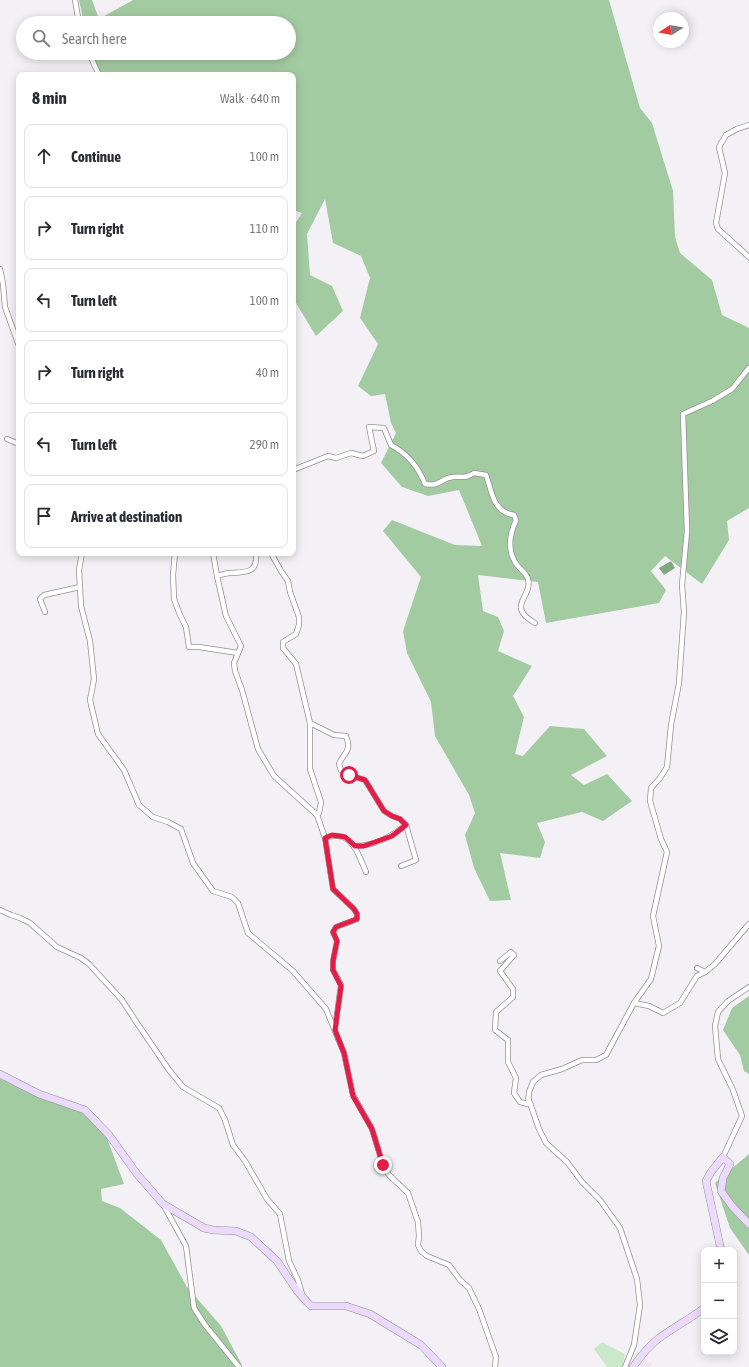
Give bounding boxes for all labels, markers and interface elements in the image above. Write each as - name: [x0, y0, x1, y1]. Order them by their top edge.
- north arrow: [653, 12, 689, 48]
- search box: [16, 16, 296, 60]
- icon: search: [30, 27, 52, 49]
- text: Search here: [62, 30, 127, 47]
- text: 8 min: [32, 88, 67, 108]
- text: Walk · 640 m: [220, 91, 280, 106]
- icon: ahead: [33, 145, 55, 167]
- text: Continue: [71, 148, 121, 165]
- text: 100 m: [250, 149, 279, 164]
- icon: right: [33, 217, 55, 239]
- text: Turn right: [71, 220, 124, 237]
- text: 110 m: [250, 221, 279, 236]
- icon: left: [33, 289, 55, 311]
- text: Turn left: [71, 292, 117, 309]
- text: 100 m: [250, 293, 279, 308]
- icon: right: [33, 361, 55, 383]
- text: Turn right: [71, 364, 124, 381]
- text: 40 m: [256, 365, 279, 380]
- icon: left: [33, 433, 55, 455]
- text: Turn left: [71, 436, 117, 453]
- text: 290 m: [250, 437, 279, 452]
- icon: arrive: [33, 505, 55, 527]
- text: Arrive at destination: [71, 508, 182, 525]
- route start: [340, 766, 358, 784]
- route end: [374, 1156, 392, 1174]
- map controls: [701, 1247, 737, 1355]
- button: +: [701, 1247, 737, 1283]
- button: −: [701, 1283, 737, 1319]
- button: layers: [701, 1319, 737, 1355]

